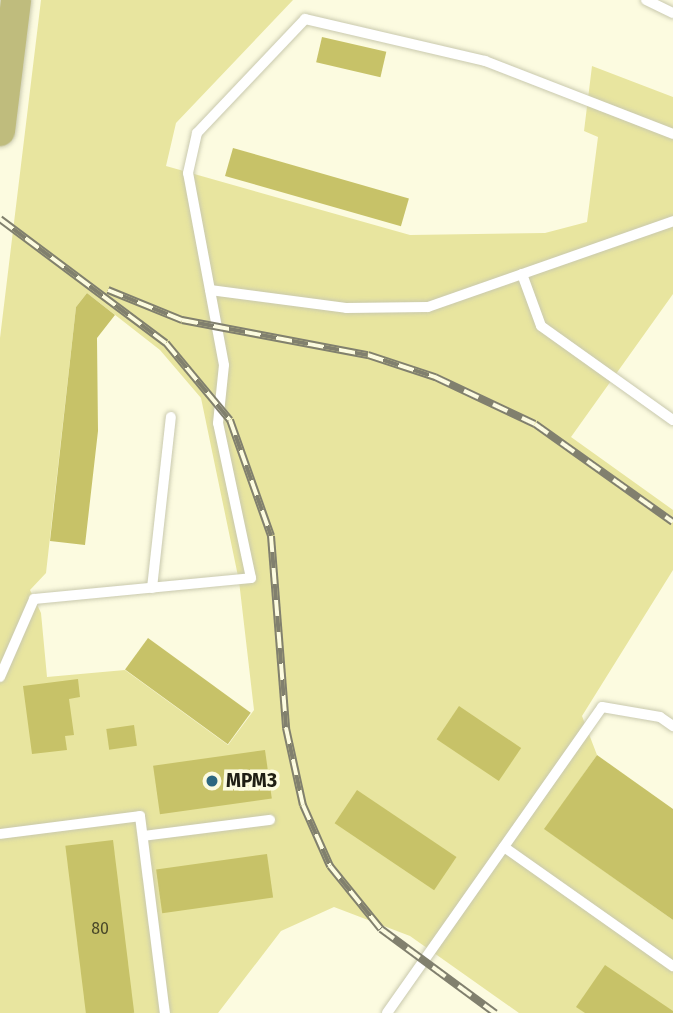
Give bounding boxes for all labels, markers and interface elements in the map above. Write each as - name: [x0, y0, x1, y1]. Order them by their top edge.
- place label: МРМЗ: [226, 770, 277, 792]
- marker: МРМЗ: [204, 773, 220, 789]
- house number: 80: [91, 919, 109, 939]

